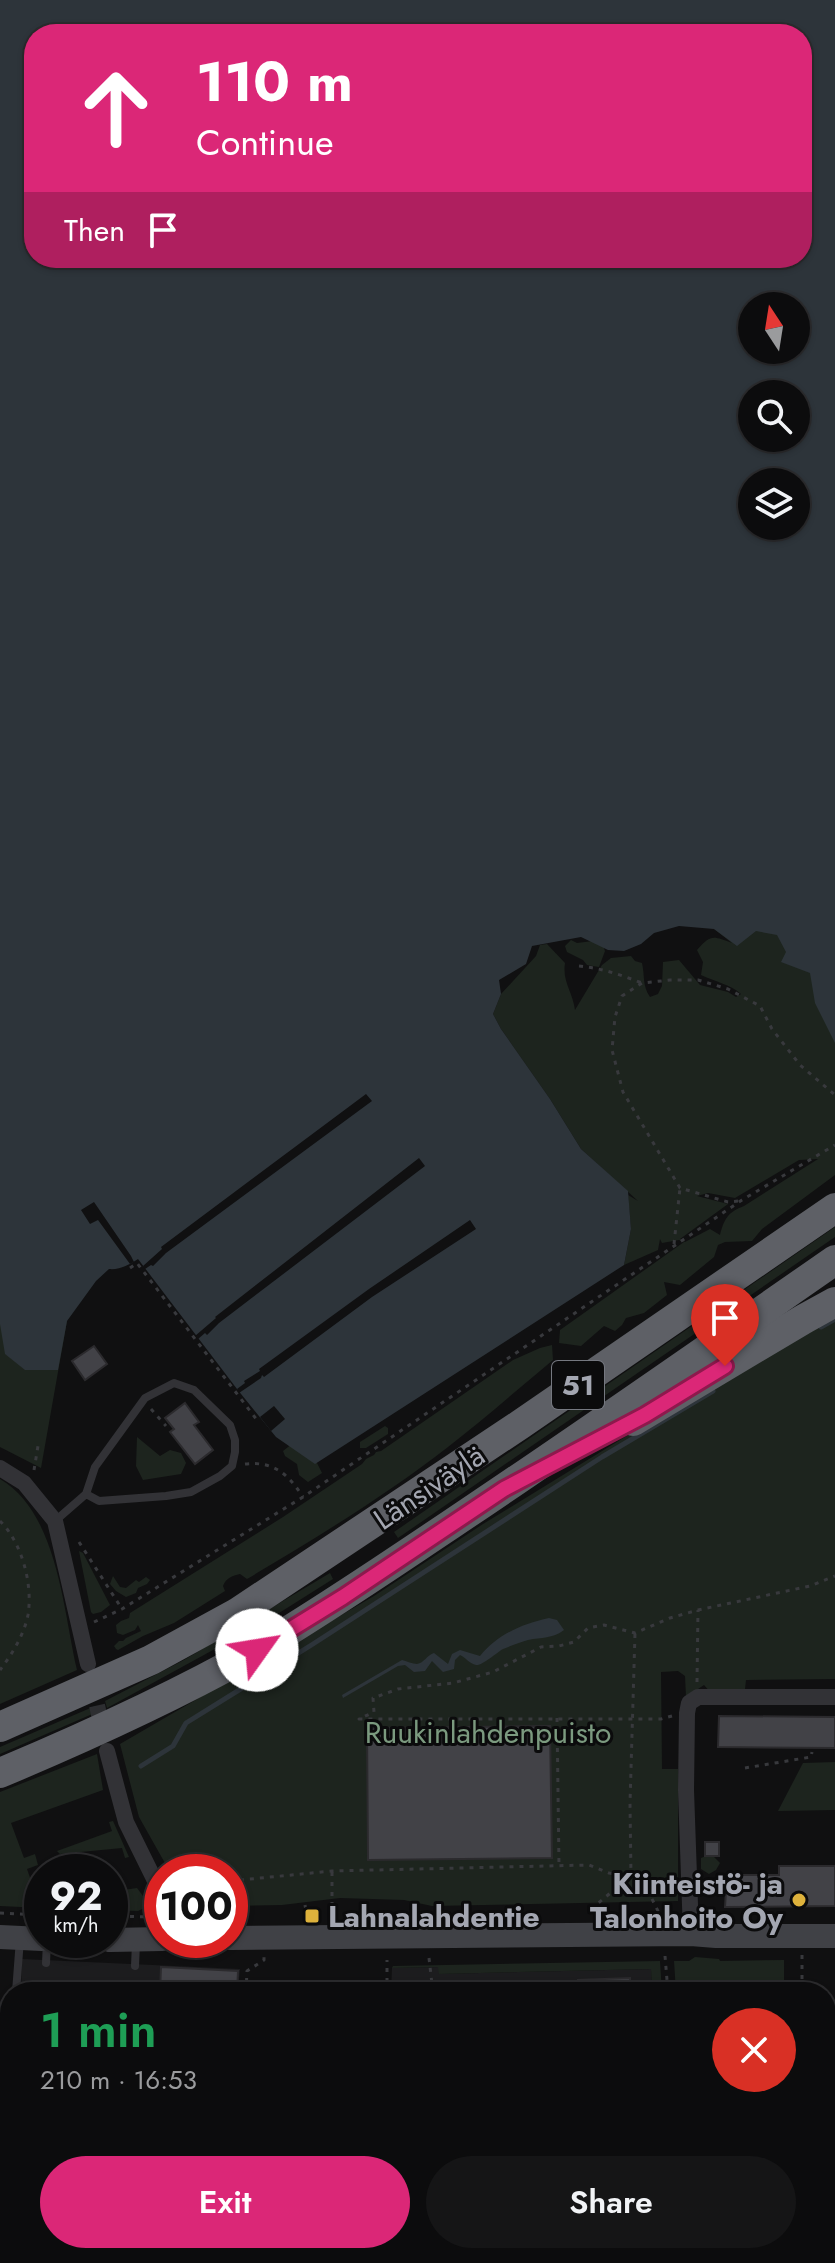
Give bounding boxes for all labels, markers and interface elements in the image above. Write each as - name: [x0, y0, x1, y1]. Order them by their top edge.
- text: 110 m: [196, 41, 353, 122]
- icon: ahead: [64, 56, 168, 160]
- text: Continue: [196, 116, 334, 168]
- icon: arrive: [141, 208, 185, 252]
- text: Then: [64, 209, 125, 252]
- north arrow: [738, 292, 810, 364]
- map controls: [738, 292, 810, 540]
- button: search: [738, 380, 810, 452]
- button: layers: [738, 468, 810, 540]
- pin: [691, 1284, 759, 1366]
- icon: arrive: [703, 1296, 747, 1340]
- road number: 51: [552, 1361, 604, 1409]
- street label: Länsiväylä: [365, 1434, 493, 1540]
- position arrow: [215, 1608, 299, 1692]
- park label: Ruukinlahdenpuisto: [365, 1711, 611, 1754]
- speed limit sign: 100: [144, 1854, 248, 1958]
- place label: Kiinteistö- ja Talonhoito Oy: [590, 1862, 783, 1939]
- text: 92: [50, 1867, 103, 1925]
- marker: Kiinteistö- ja Talonhoito Oy: [790, 1891, 808, 1909]
- place label: Lahnalahdentie: [328, 1895, 540, 1938]
- marker: Lahnalahdentie: [303, 1907, 321, 1925]
- text: km/h: [53, 1911, 99, 1940]
- text: 1 min: [40, 1996, 157, 2065]
- button: close: [712, 2008, 796, 2092]
- text: 210 m · 16:53: [40, 2061, 197, 2099]
- button: Exit: [40, 2156, 410, 2248]
- button: Share: [426, 2156, 796, 2248]

